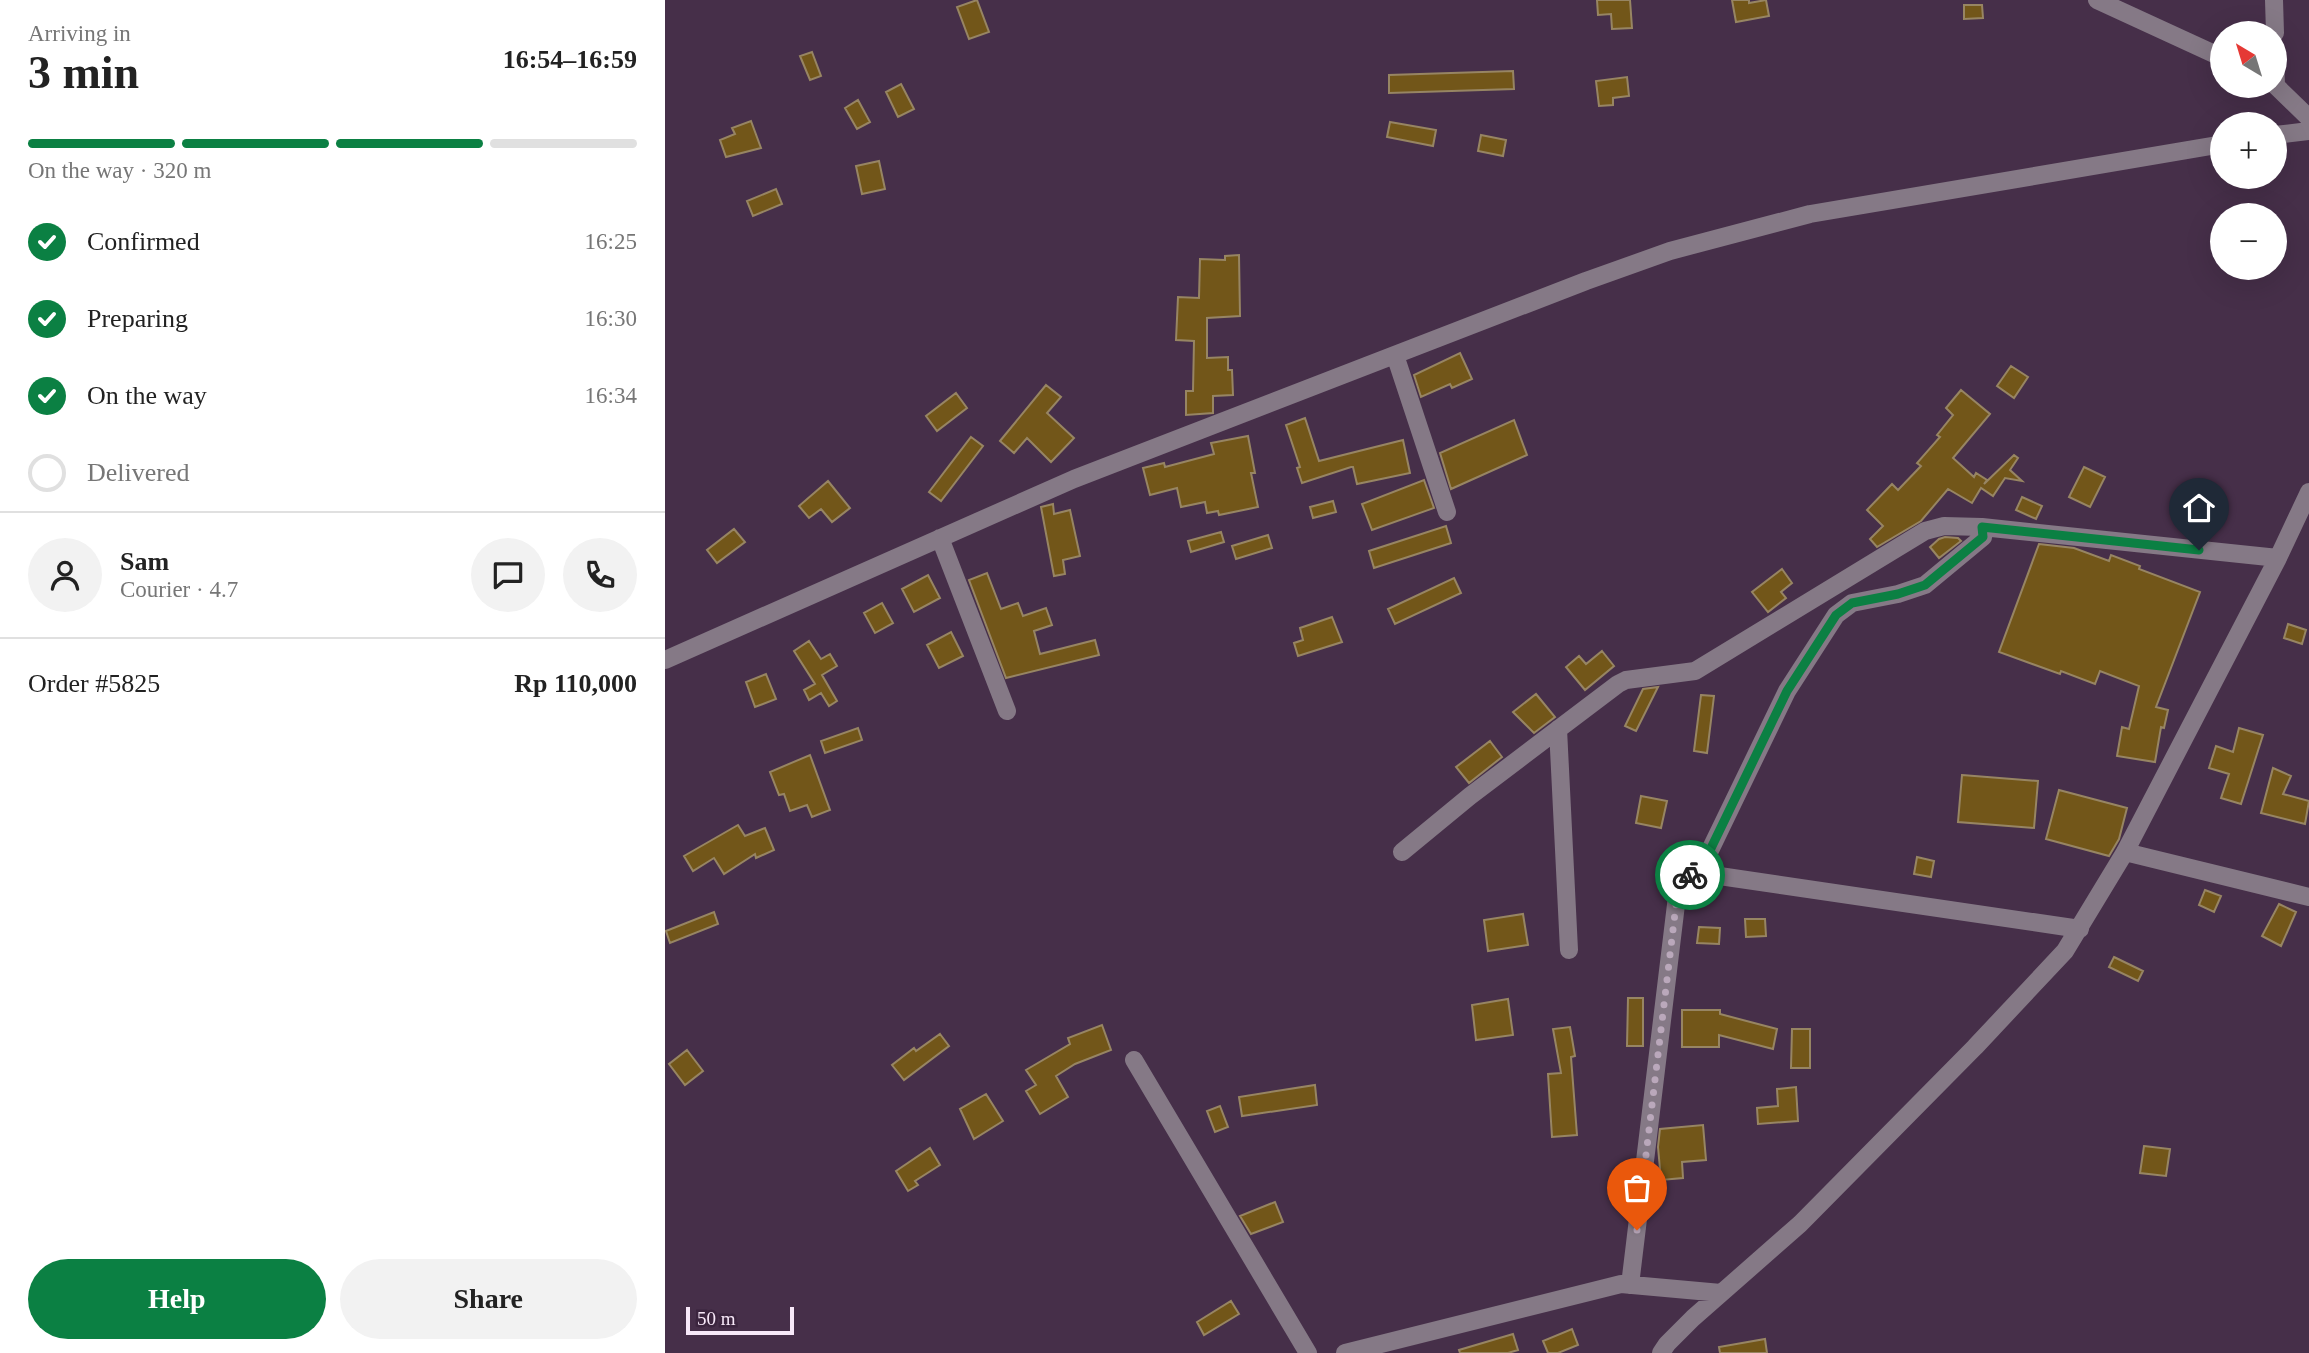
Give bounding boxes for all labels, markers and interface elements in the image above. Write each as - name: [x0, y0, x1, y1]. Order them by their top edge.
- text: Arriving in: [28, 21, 131, 46]
- north arrow: [2210, 21, 2287, 98]
- map controls: [2210, 21, 2287, 280]
- text: 16:54–16:59: [503, 45, 637, 74]
- text: 3 min: [28, 47, 139, 98]
- button: +: [2210, 112, 2287, 189]
- text: On the way · 320 m: [28, 158, 211, 183]
- button: −: [2210, 203, 2287, 280]
- icon: check: [28, 223, 66, 261]
- text: Confirmed: [87, 227, 200, 256]
- text: 16:25: [585, 229, 637, 254]
- icon: check: [28, 300, 66, 338]
- text: Preparing: [87, 304, 188, 333]
- text: 16:30: [585, 306, 637, 331]
- icon: check: [28, 377, 66, 415]
- text: On the way: [87, 381, 207, 410]
- text: 16:34: [585, 383, 637, 408]
- text: Delivered: [87, 458, 190, 487]
- pin: [2169, 478, 2229, 550]
- icon: home: [2180, 489, 2218, 527]
- button: person: [28, 538, 102, 612]
- button: chat: [471, 538, 545, 612]
- button: phone: [563, 538, 637, 612]
- text: Sam: [120, 547, 169, 576]
- text: Courier · 4.7: [120, 577, 238, 602]
- text: Order #5825: [28, 669, 160, 698]
- text: Rp 110,000: [514, 669, 637, 698]
- courier: [1655, 840, 1725, 910]
- icon: bike: [1671, 856, 1709, 894]
- pin: [1607, 1158, 1667, 1230]
- icon: bag: [1618, 1169, 1656, 1207]
- button: Help: [28, 1259, 326, 1339]
- button: Share: [340, 1259, 637, 1339]
- scale bar: [686, 1304, 795, 1336]
- text: 50 m: [697, 1308, 736, 1329]

